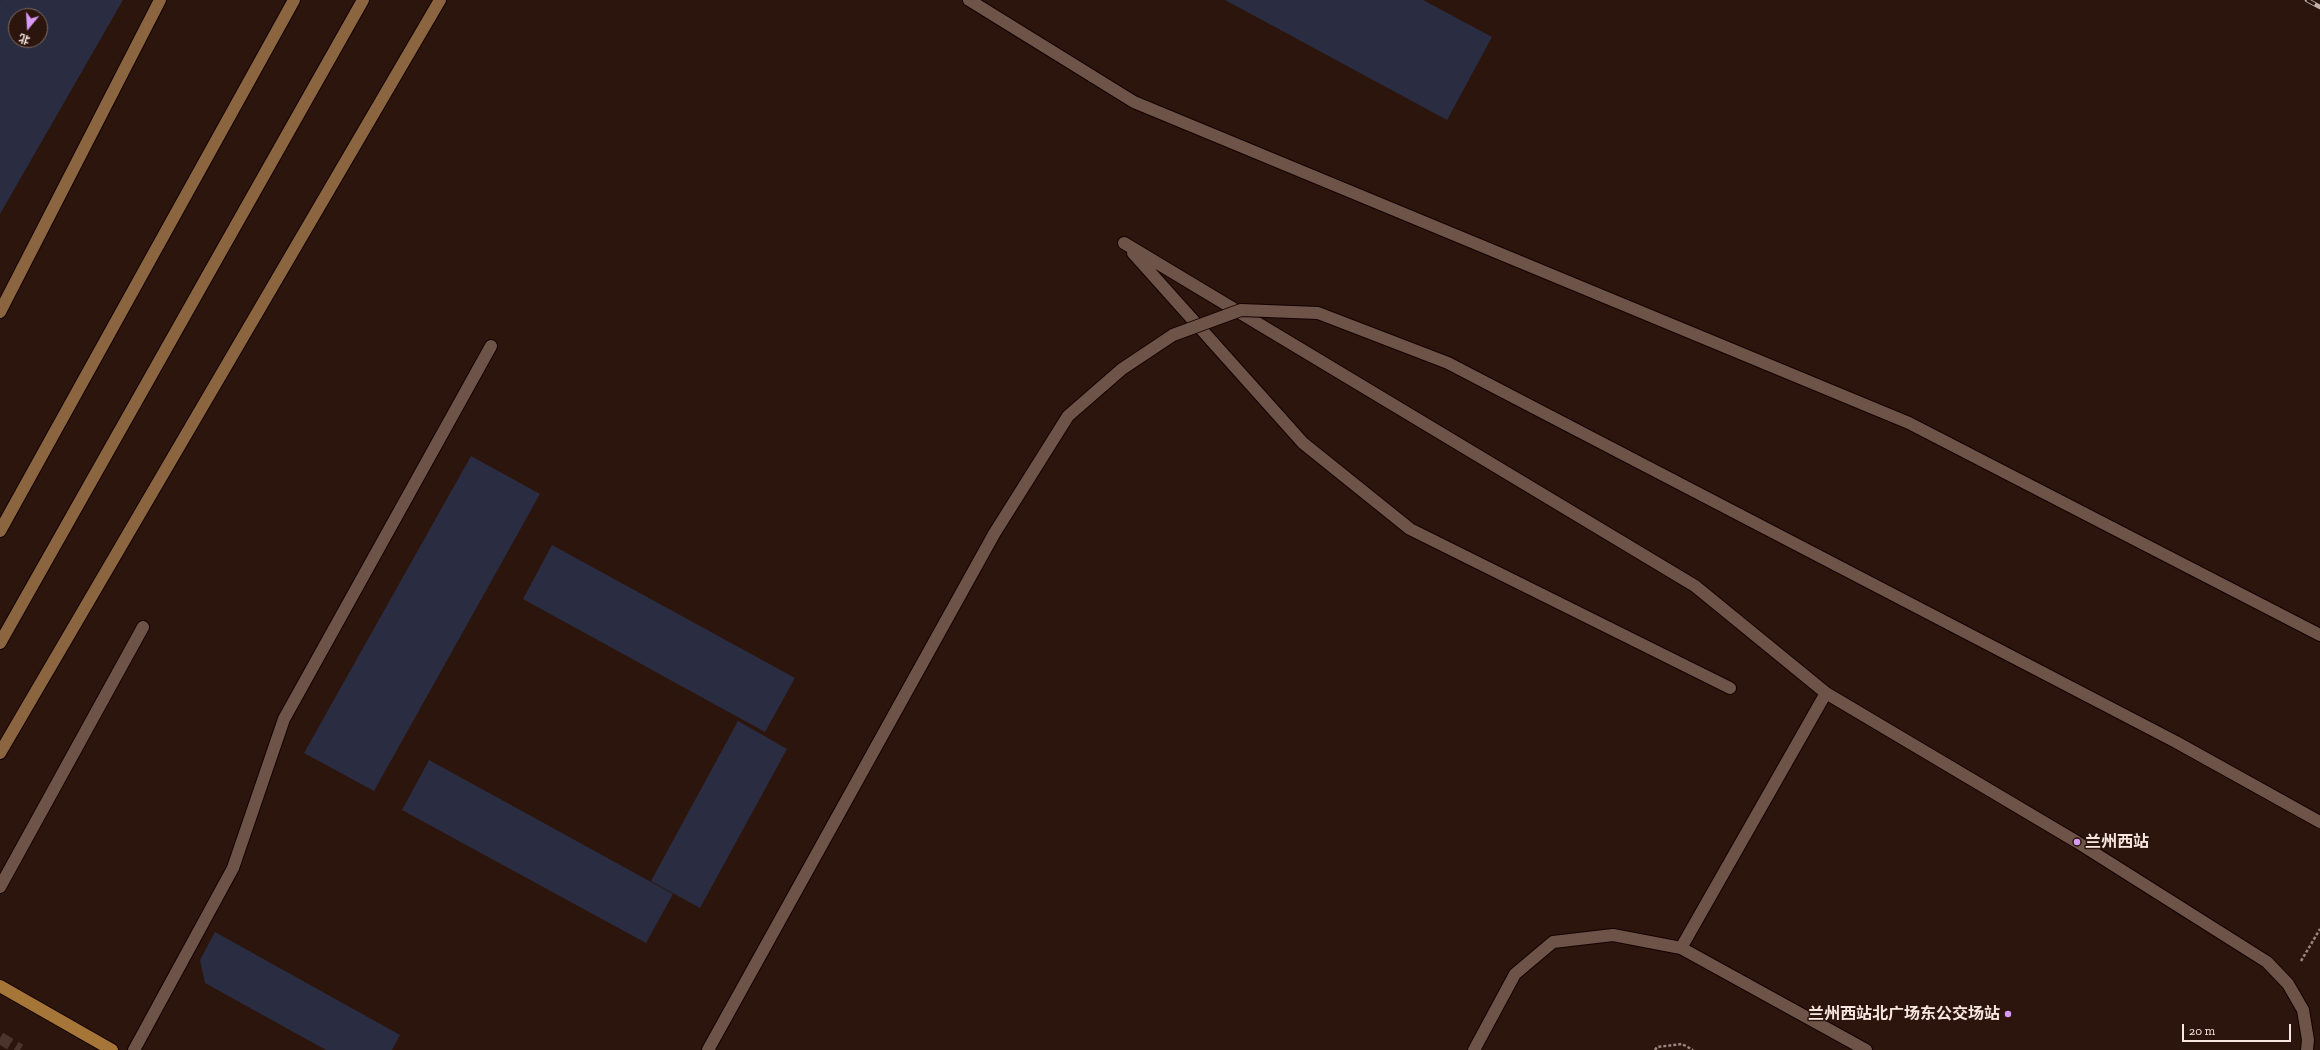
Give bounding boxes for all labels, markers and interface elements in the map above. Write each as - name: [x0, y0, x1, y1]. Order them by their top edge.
- north arrow: [8, 8, 48, 48]
- text: 北: [17, 31, 32, 47]
- place label: 兰州西站: [2085, 832, 2149, 852]
- marker: 兰州西站: [2072, 837, 2082, 847]
- place label: 兰州西站北广场东公交场站: [1808, 1004, 2000, 1024]
- marker: 兰州西站北广场东公交场站: [2003, 1009, 2013, 1019]
- scale bar: [2184, 1016, 2293, 1042]
- text: 20 m: [2189, 1024, 2215, 1038]

